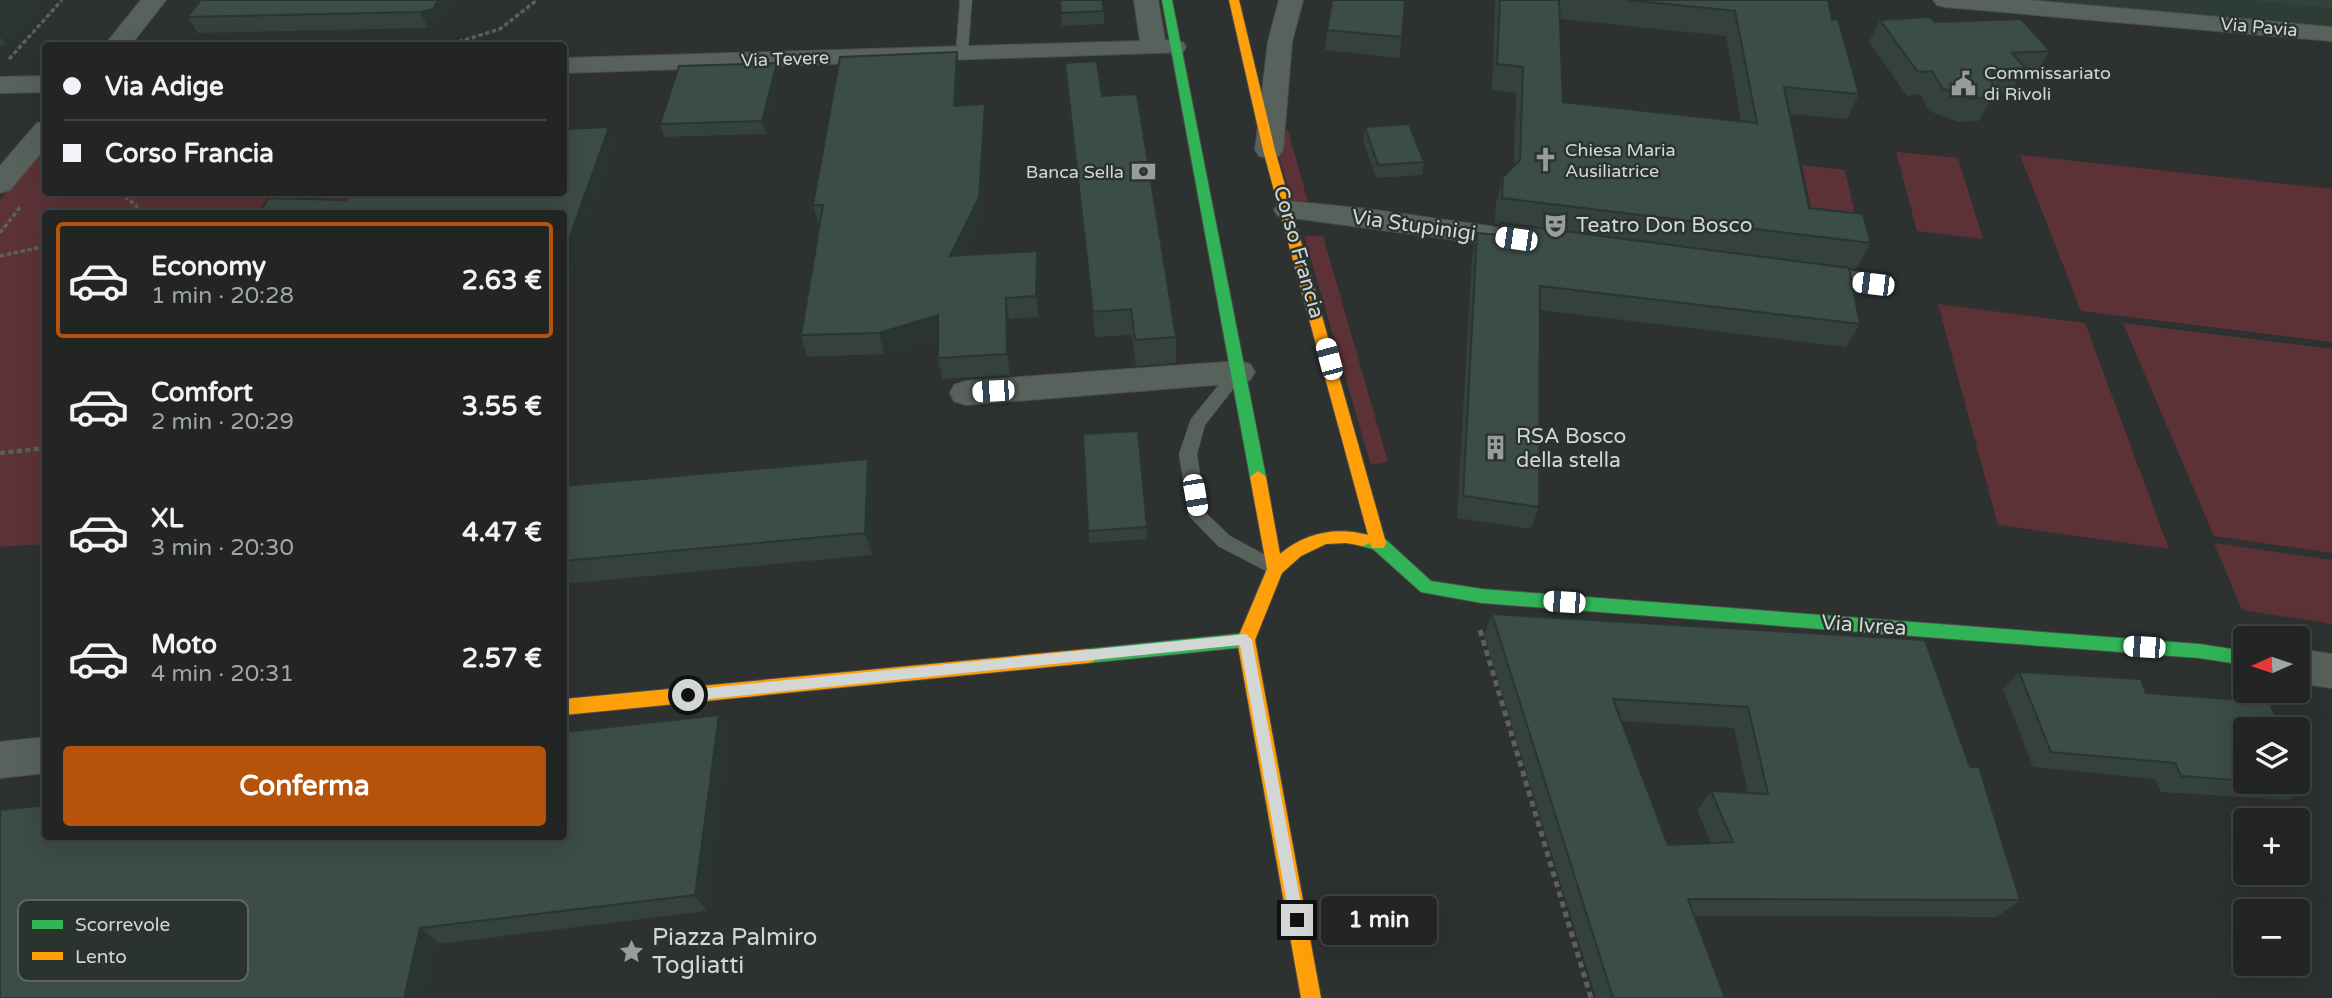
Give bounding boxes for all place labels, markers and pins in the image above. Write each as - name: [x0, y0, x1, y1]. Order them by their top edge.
- place label: Commissariato di Rivoli: [1984, 62, 2111, 105]
- public building icon: Commissariato di Rivoli: [1950, 69, 1978, 97]
- place label: Chiesa Maria Ausiliatrice: [1565, 139, 1676, 182]
- church icon: Chiesa Maria Ausiliatrice: [1531, 146, 1559, 174]
- bank icon: Banca Sella: [1130, 158, 1158, 186]
- place label: Banca Sella: [1026, 161, 1124, 183]
- theatre icon: Teatro Don Bosco: [1542, 211, 1570, 239]
- place label: Teatro Don Bosco: [1576, 213, 1752, 238]
- place label: RSA Bosco della stella: [1516, 424, 1626, 473]
- building icon: RSA Bosco della stella: [1482, 434, 1510, 462]
- place label: Piazza Palmiro Togliatti: [652, 923, 817, 980]
- place icon: Piazza Palmiro Togliatti: [618, 937, 646, 965]

